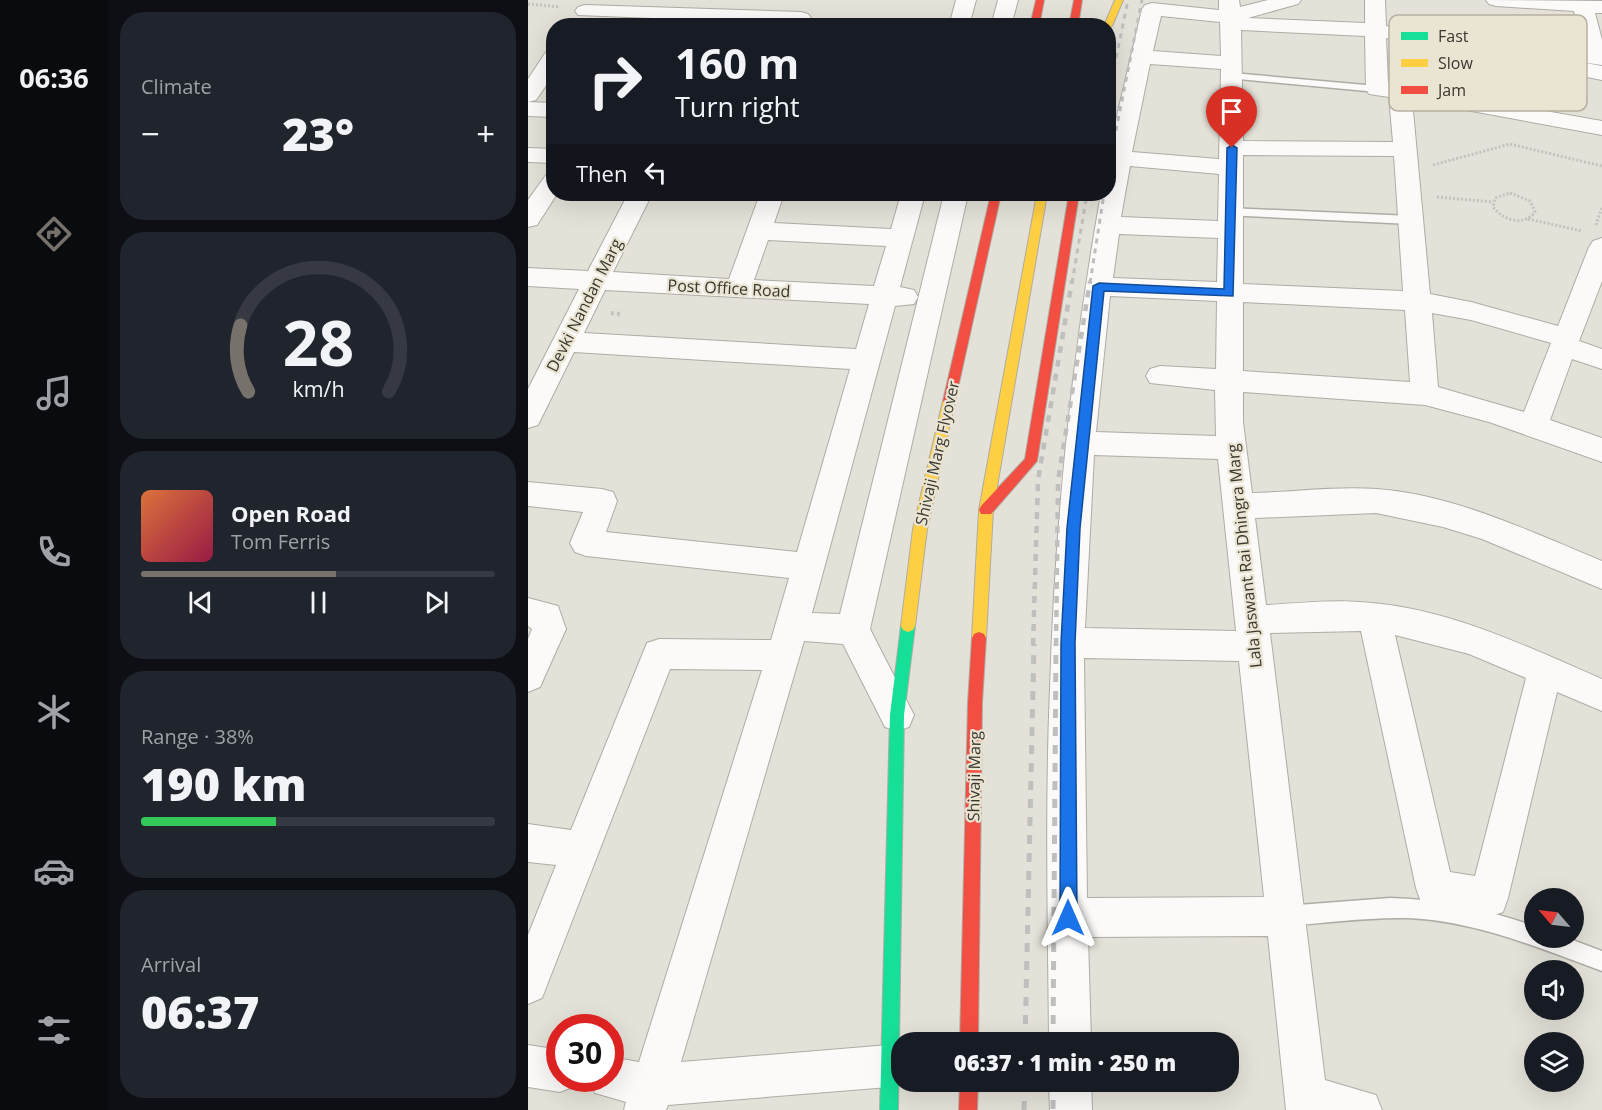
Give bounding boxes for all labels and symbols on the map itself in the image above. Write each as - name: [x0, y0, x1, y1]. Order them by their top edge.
- legend: [1389, 15, 1587, 111]
- text: Fast: [1438, 25, 1469, 47]
- text: Slow: [1438, 52, 1473, 74]
- text: Jam: [1436, 79, 1466, 101]
- pin: [1206, 86, 1257, 148]
- street label: Devki Nandan Marg: [541, 234, 627, 376]
- street label: Post Office Road: [667, 274, 791, 302]
- street label: Shivaji Marg Flyover: [910, 378, 964, 528]
- street label: Lala Jaswant Rai Dhingra Marg: [1221, 443, 1267, 669]
- street label: Shivaji Marg: [962, 730, 986, 821]
- position arrow: [1036, 886, 1100, 950]
- north arrow: [1524, 888, 1584, 948]
- speed limit sign: 30: [546, 1014, 624, 1092]

